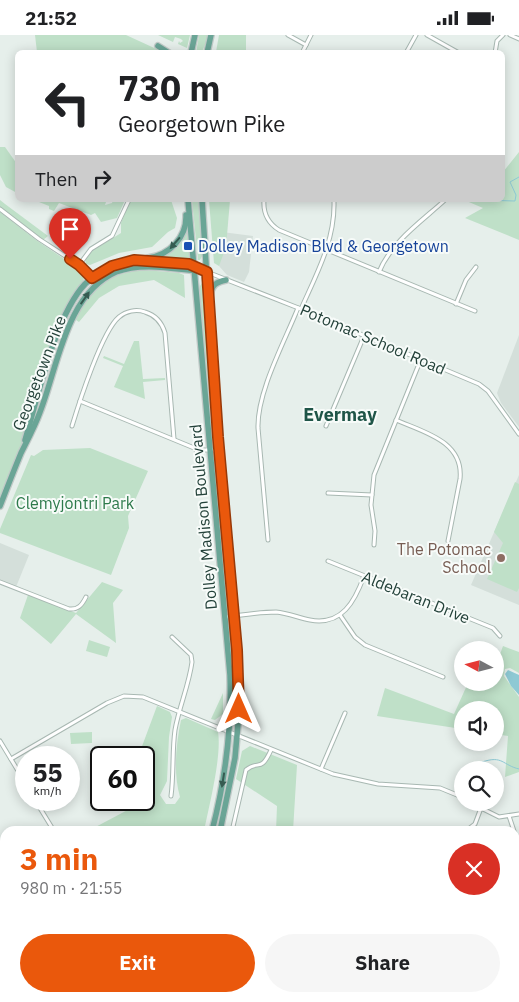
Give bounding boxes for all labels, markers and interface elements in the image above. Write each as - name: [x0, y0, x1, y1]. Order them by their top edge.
- text: 21:52: [25, 6, 77, 30]
- text: 730 m: [118, 65, 221, 111]
- icon: left: [35, 70, 100, 135]
- text: Georgetown Pike: [118, 109, 285, 138]
- icon: right: [88, 165, 116, 193]
- text: Then: [35, 167, 78, 191]
- pin: [49, 208, 91, 259]
- icon: arrive: [56, 215, 84, 243]
- place label: Dolley Madison Blvd & Georgetown: [198, 236, 449, 256]
- one-way arrow: [169, 237, 181, 249]
- marker: Dolley Madison Blvd & Georgetown: [182, 240, 194, 252]
- one-way arrow: [80, 292, 90, 305]
- street label: Potomac School Road: [297, 299, 449, 379]
- street label: Georgetown Pike: [8, 312, 70, 433]
- district label: Evermay: [303, 403, 377, 426]
- street label: Dolley Madison Boulevard: [185, 423, 221, 611]
- park label: Clemyjontri Park: [16, 493, 135, 513]
- place label: The Potomac School: [397, 539, 491, 577]
- marker: The Potomac School: [495, 552, 507, 564]
- street label: Aldebaran Drive: [359, 566, 473, 628]
- north arrow: [454, 641, 504, 691]
- map controls: [454, 641, 504, 811]
- position arrow: [212, 682, 264, 734]
- button: sound: [454, 701, 504, 751]
- speed limit sign: 60: [90, 746, 155, 811]
- text: 55: [32, 756, 63, 789]
- button: search: [454, 761, 504, 811]
- one-way arrow: [219, 773, 227, 789]
- text: km/h: [33, 783, 62, 798]
- text: 3 min: [20, 839, 98, 878]
- button: close: [448, 843, 500, 895]
- text: 980 m · 21:55: [20, 878, 122, 898]
- button: Exit: [20, 934, 255, 992]
- button: Share: [265, 934, 500, 992]

